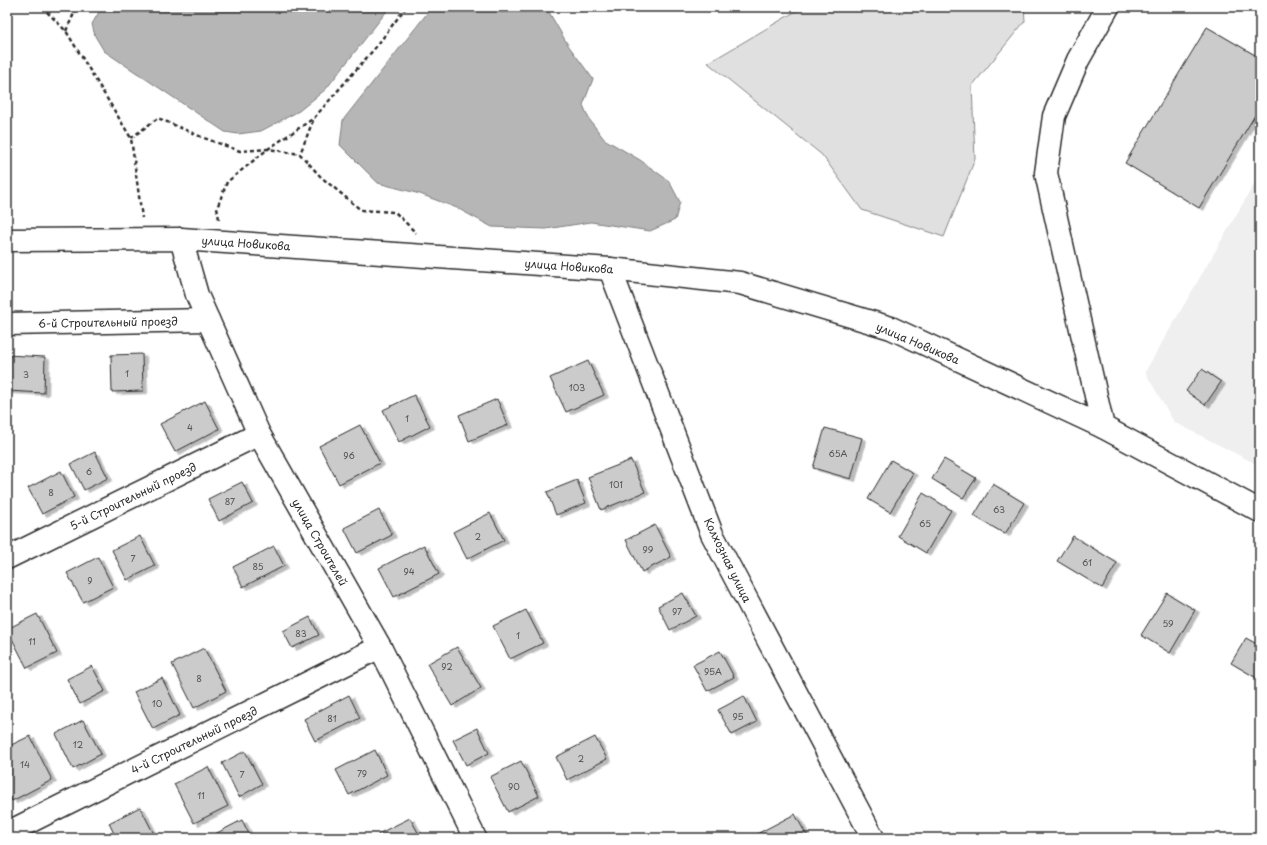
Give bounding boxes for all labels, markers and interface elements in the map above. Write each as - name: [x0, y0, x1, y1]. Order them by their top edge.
- street label: улица Новикова: [201, 231, 291, 255]
- street label: улица Новикова: [524, 254, 614, 278]
- street label: 6-й Строительный проезд: [38, 312, 178, 332]
- street label: улица Новикова: [874, 318, 962, 368]
- house number: 1: [125, 366, 129, 380]
- house number: 3: [23, 367, 29, 381]
- house number: 103: [569, 380, 585, 394]
- house number: 1: [405, 411, 409, 425]
- house number: 4: [187, 420, 193, 434]
- house number: 65А: [829, 446, 847, 460]
- house number: 96: [343, 448, 355, 462]
- street label: 5-й Строительный проезд: [67, 458, 199, 534]
- house number: 6: [86, 464, 92, 478]
- house number: 101: [609, 477, 623, 491]
- house number: 8: [48, 485, 54, 499]
- house number: 87: [225, 494, 235, 508]
- street label: улица Строителей: [288, 495, 352, 589]
- house number: 63: [993, 502, 1005, 516]
- street label: Колхозная улица: [700, 515, 756, 605]
- house number: 65: [919, 516, 931, 530]
- house number: 2: [475, 529, 481, 543]
- house number: 99: [643, 542, 654, 556]
- house number: 7: [130, 551, 136, 565]
- house number: 61: [1082, 555, 1092, 569]
- house number: 85: [252, 559, 264, 573]
- house number: 94: [403, 564, 415, 578]
- house number: 9: [87, 573, 93, 587]
- house number: 97: [672, 604, 682, 618]
- house number: 59: [1162, 616, 1174, 630]
- house number: 83: [295, 626, 307, 640]
- house number: 1: [516, 628, 520, 642]
- house number: 11: [28, 634, 36, 648]
- house number: 92: [441, 659, 453, 673]
- house number: 95А: [704, 664, 722, 678]
- house number: 8: [196, 671, 202, 685]
- house number: 10: [152, 696, 163, 710]
- street label: 4-й Строительный проезд: [128, 702, 260, 778]
- house number: 95: [732, 709, 744, 723]
- house number: 81: [327, 711, 337, 725]
- house number: 12: [73, 737, 83, 751]
- house number: 2: [578, 751, 584, 765]
- house number: 14: [20, 757, 30, 771]
- house number: 79: [357, 766, 367, 780]
- house number: 7: [239, 767, 245, 781]
- house number: 90: [508, 779, 520, 793]
- house number: 11: [197, 788, 205, 802]

